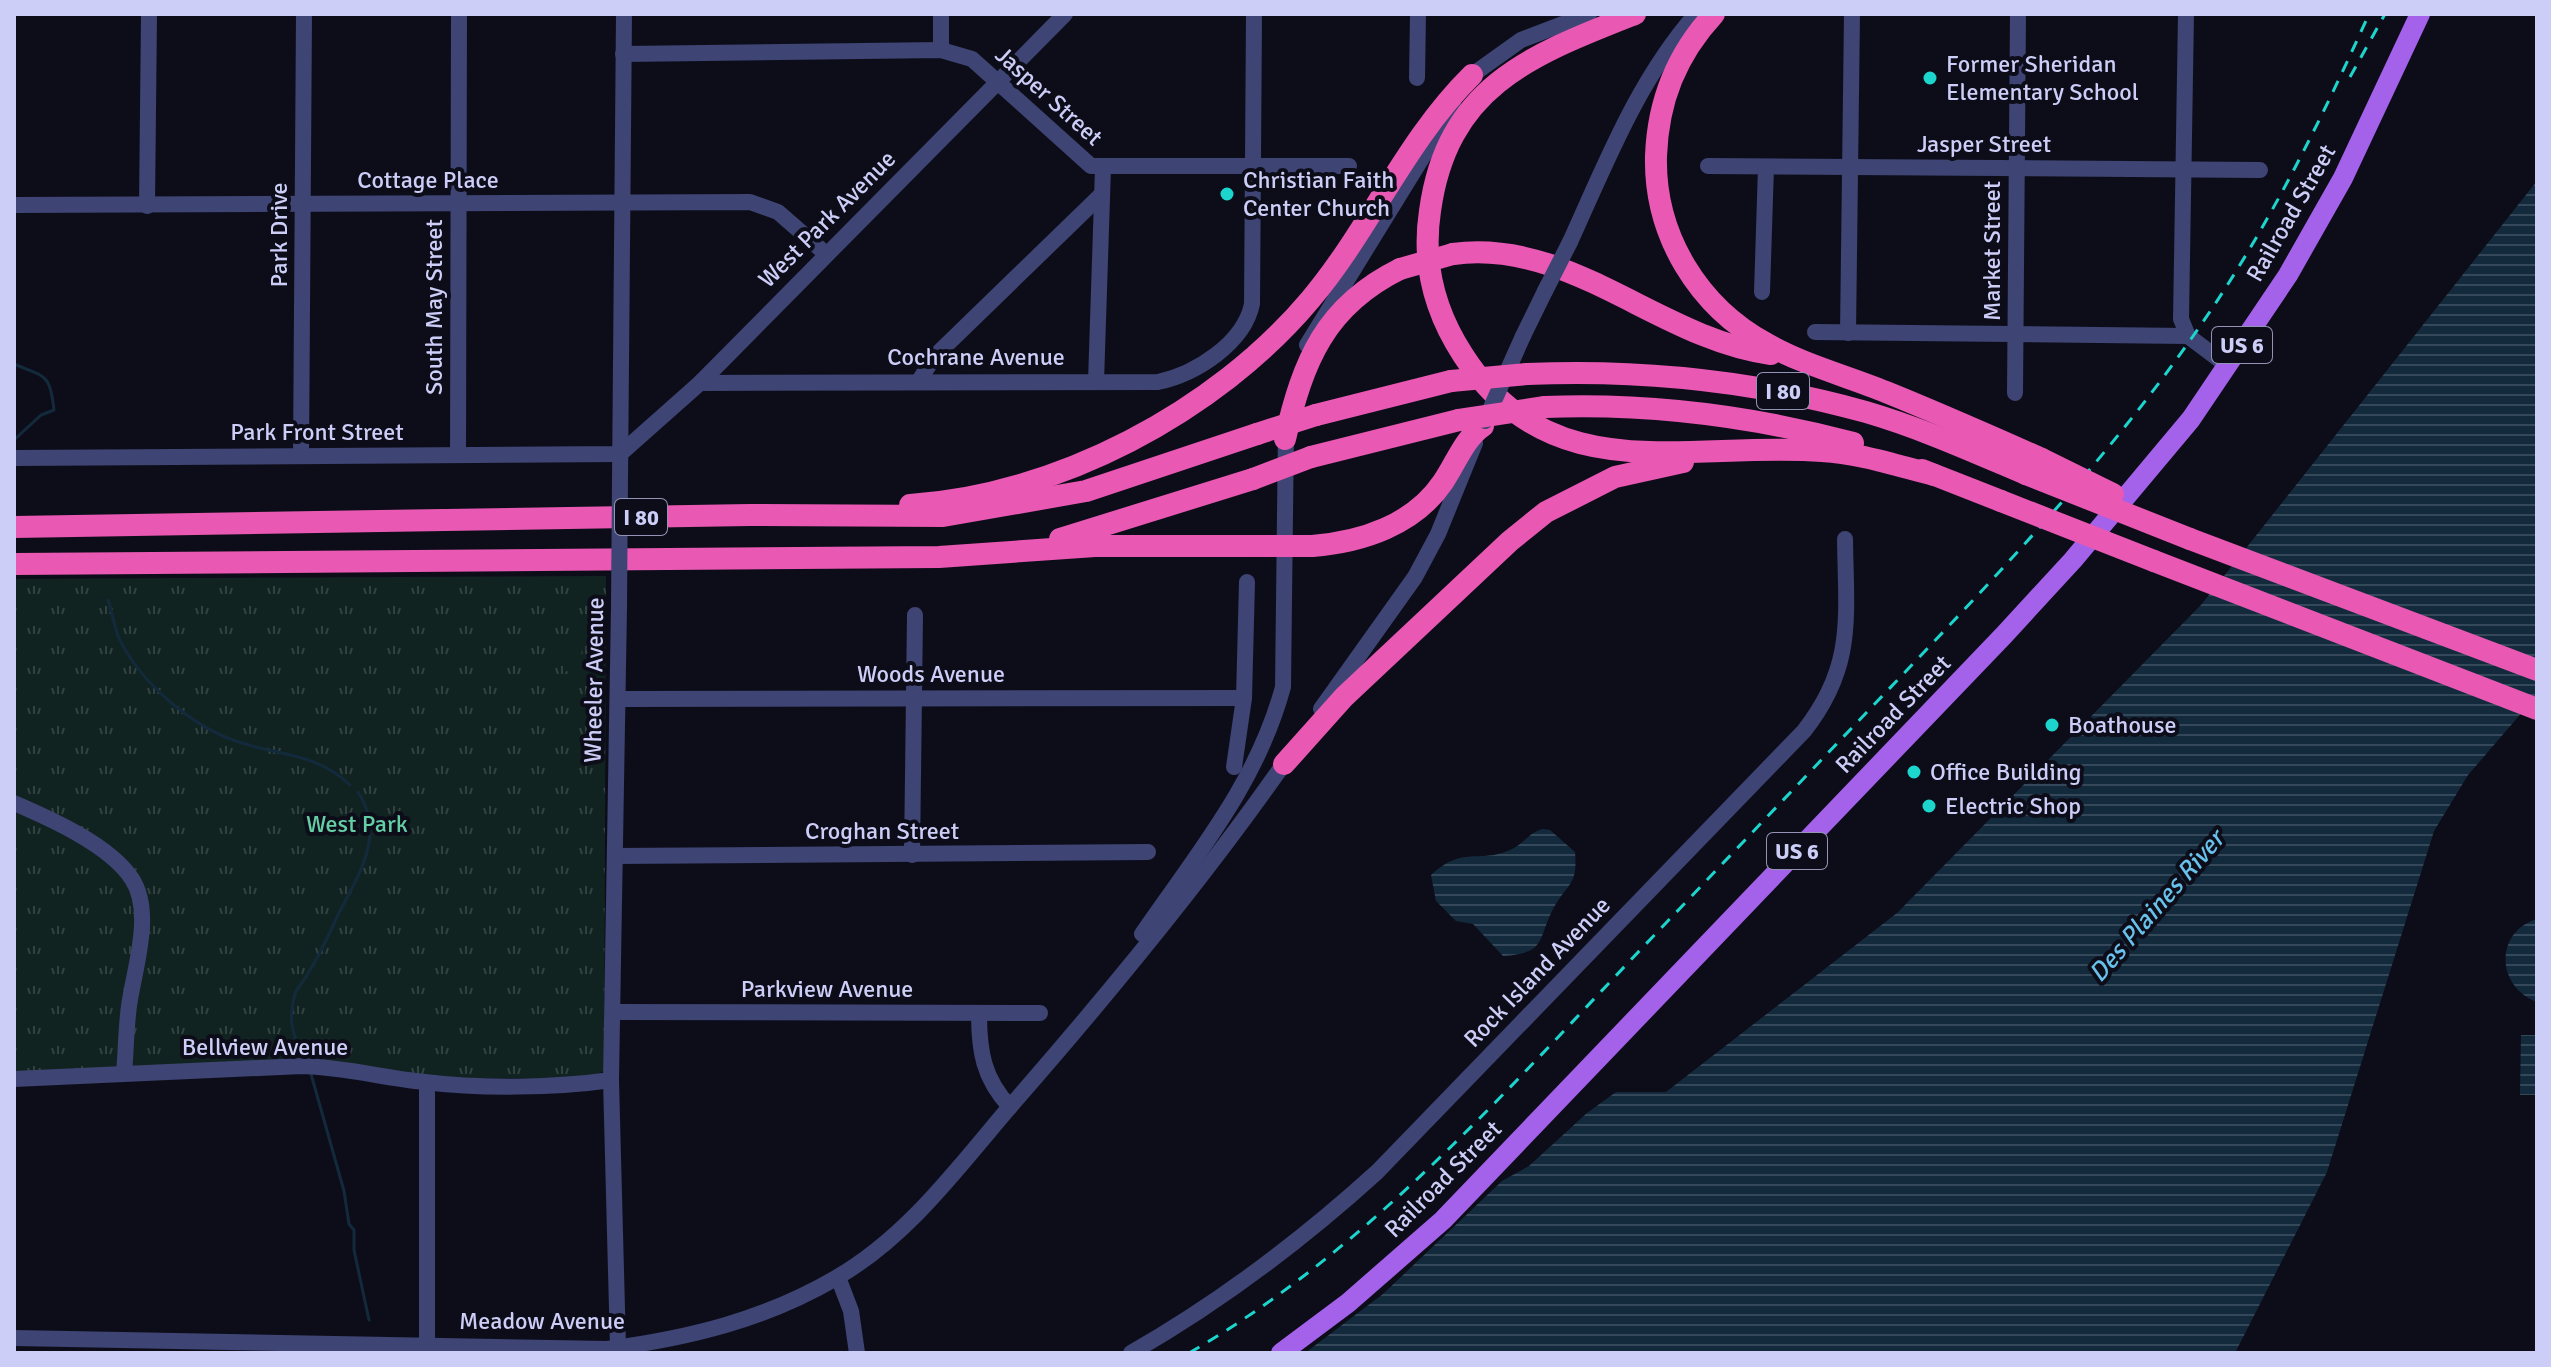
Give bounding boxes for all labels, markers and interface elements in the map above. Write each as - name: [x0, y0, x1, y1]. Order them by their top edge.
- street label: Jasper Street: [989, 40, 1109, 152]
- place label: Former Sheridan Elementary School: [1946, 49, 2139, 107]
- marker: Former Sheridan Elementary School: [1921, 69, 1939, 87]
- street label: Jasper Street: [1917, 129, 2051, 159]
- street label: Railroad Street: [2240, 139, 2342, 287]
- street label: West Park Avenue: [752, 144, 902, 294]
- street label: Cottage Place: [357, 165, 499, 195]
- place label: Christian Faith Center Church: [1243, 165, 1394, 223]
- street label: Market Street: [1977, 181, 2007, 321]
- street label: Park Drive: [264, 182, 294, 288]
- marker: Christian Faith Center Church: [1218, 185, 1236, 203]
- street label: South May Street: [419, 219, 449, 395]
- road number: US 6: [2212, 327, 2272, 363]
- street label: Cochrane Avenue: [887, 342, 1065, 372]
- road number: I 80: [1757, 373, 1809, 409]
- street label: Park Front Street: [230, 417, 404, 447]
- road number: I 80: [615, 499, 667, 535]
- street label: Wheeler Avenue: [578, 597, 610, 763]
- street label: Railroad Street: [1829, 648, 1957, 780]
- street label: Woods Avenue: [857, 659, 1005, 689]
- place label: Boathouse: [2068, 710, 2177, 740]
- marker: Boathouse: [2043, 716, 2061, 734]
- place label: Office Building: [1930, 757, 2082, 787]
- marker: Office Building: [1905, 763, 1923, 781]
- place label: Electric Shop: [1945, 791, 2081, 821]
- marker: Electric Shop: [1920, 797, 1938, 815]
- park label: West Park: [306, 809, 408, 839]
- street label: Croghan Street: [805, 816, 959, 846]
- water label: Des Plaines River: [2082, 822, 2234, 989]
- road number: US 6: [1767, 833, 1827, 869]
- street label: Rock Island Avenue: [1457, 890, 1617, 1054]
- street label: Parkview Avenue: [741, 974, 913, 1004]
- street label: Bellview Avenue: [182, 1032, 348, 1062]
- street label: Railroad Street: [1378, 1114, 1508, 1244]
- street label: Meadow Avenue: [459, 1306, 625, 1336]

